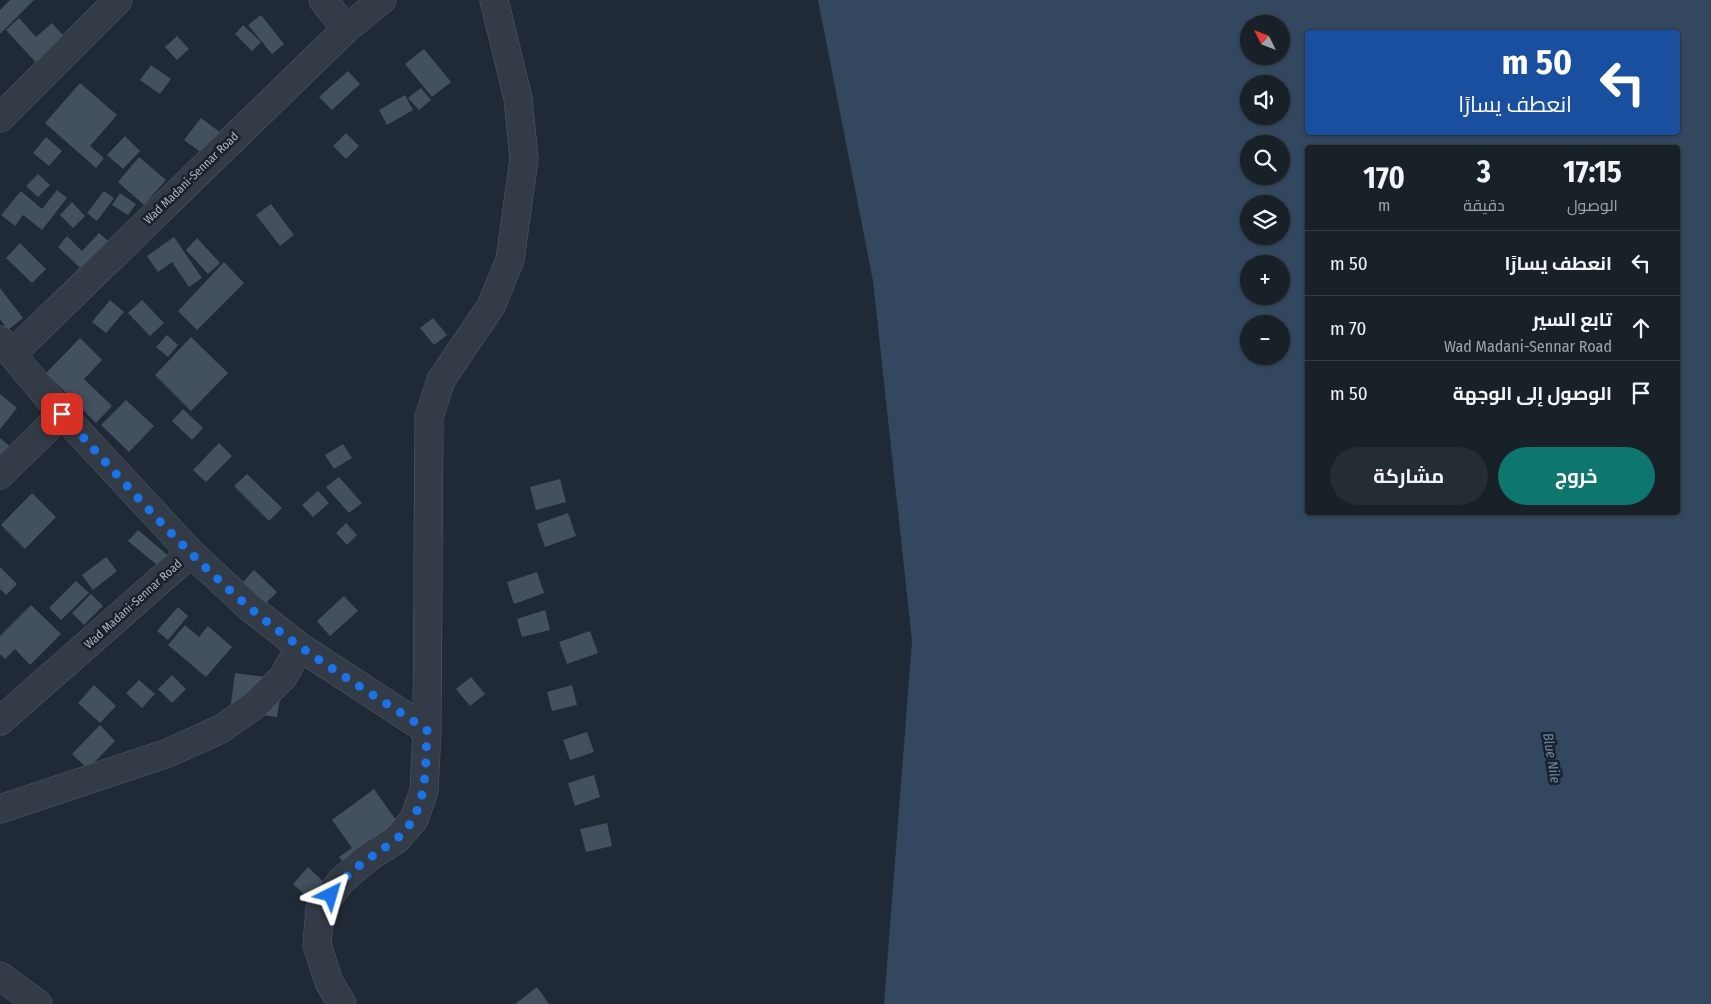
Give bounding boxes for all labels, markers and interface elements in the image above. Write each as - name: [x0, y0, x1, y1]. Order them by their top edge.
- north arrow: [1240, 15, 1290, 65]
- map controls: [1240, 15, 1290, 365]
- text: 50 m: [1502, 41, 1572, 83]
- icon: left: [1590, 50, 1655, 115]
- button: sound: [1240, 75, 1290, 125]
- text: انعطف يسارًا: [1458, 91, 1572, 118]
- street label: Wad Madani-Sennar Road: [141, 129, 241, 227]
- button: search: [1240, 135, 1290, 185]
- text: 3: [1477, 154, 1491, 190]
- text: 17:15: [1563, 154, 1622, 190]
- text: 170: [1363, 160, 1405, 196]
- button: layers: [1240, 195, 1290, 245]
- text: m: [1378, 196, 1390, 215]
- text: دقيقة: [1463, 196, 1505, 215]
- text: الوصول: [1567, 196, 1618, 215]
- icon: left: [1627, 249, 1655, 277]
- text: 50 m: [1330, 252, 1368, 275]
- text: انعطف يسارًا: [1504, 252, 1612, 275]
- button: +: [1240, 255, 1290, 305]
- text: تابع السير: [1533, 308, 1612, 331]
- icon: ahead: [1627, 314, 1655, 342]
- button: −: [1240, 315, 1290, 365]
- text: 70 m: [1330, 317, 1366, 340]
- text: Wad Madani-Sennar Road: [1444, 337, 1612, 356]
- icon: arrive: [1627, 379, 1655, 407]
- text: 50 m: [1330, 382, 1368, 405]
- text: الوصول إلى الوجهة: [1453, 382, 1612, 405]
- pin: [41, 393, 83, 435]
- icon: arrive: [48, 400, 76, 428]
- button: مشاركة: [1330, 447, 1488, 505]
- button: خروج: [1498, 447, 1655, 505]
- street label: Wad Madani-Sennar Road: [81, 557, 185, 651]
- water label: Blue Nile: [1539, 732, 1564, 785]
- position arrow: [304, 868, 356, 920]

